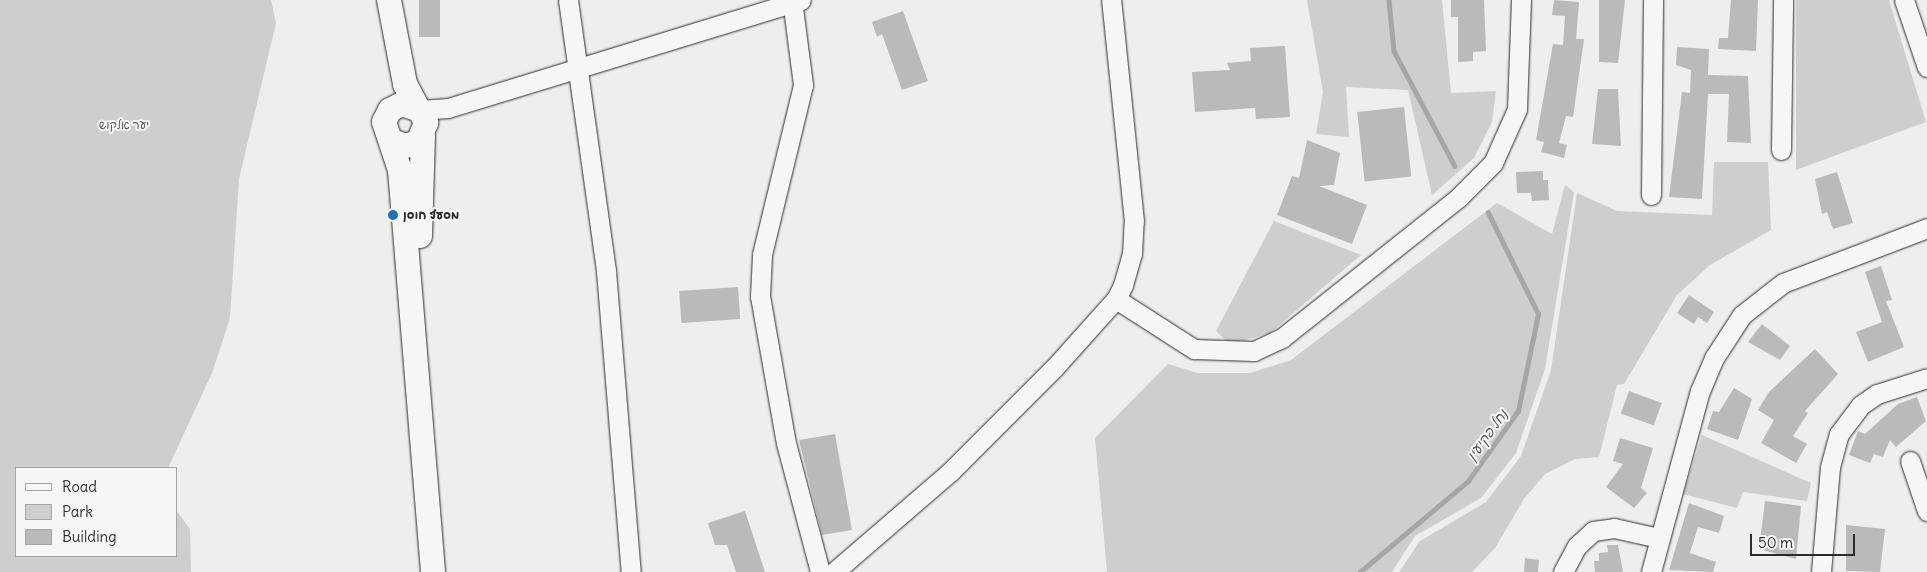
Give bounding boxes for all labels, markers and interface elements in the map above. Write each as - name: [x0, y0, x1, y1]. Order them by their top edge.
- park label: יער אלקוש: [99, 118, 149, 132]
- place label: מסעף חוסן: [403, 208, 459, 222]
- marker: מסעף חוסן: [387, 209, 399, 221]
- water label: נחל פקיעין: [1463, 406, 1511, 464]
- legend: [15, 467, 178, 557]
- text: Road: [62, 477, 97, 496]
- text: Park: [62, 502, 93, 521]
- scale bar: [1752, 524, 1857, 556]
- text: Building: [62, 527, 117, 546]
- text: 50 m: [1758, 533, 1793, 552]

